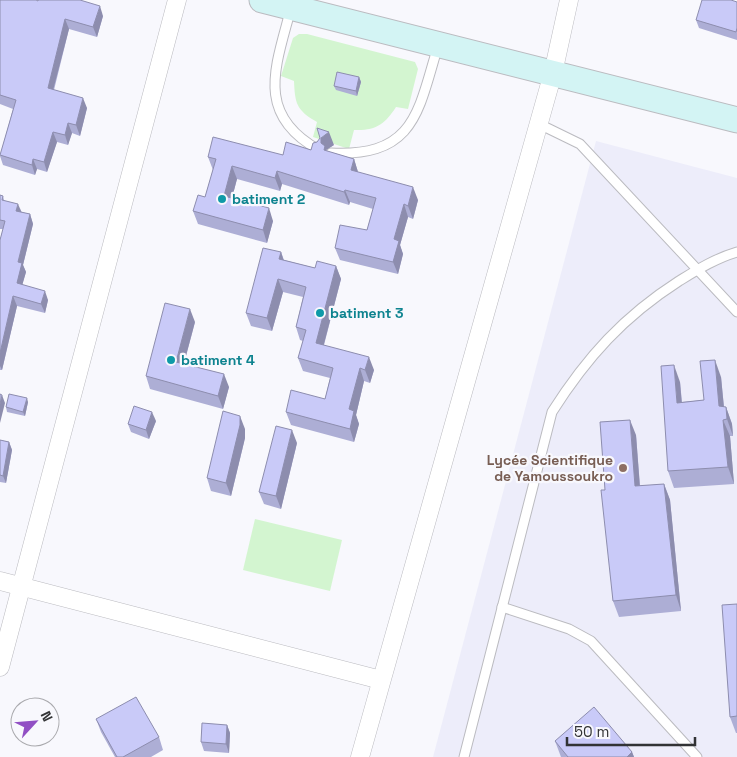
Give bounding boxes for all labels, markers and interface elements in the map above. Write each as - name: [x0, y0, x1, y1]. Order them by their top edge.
- place label: batiment 2: [232, 190, 305, 208]
- marker: batiment 2: [216, 193, 228, 205]
- place label: batiment 3: [330, 304, 404, 322]
- marker: batiment 3: [314, 307, 326, 319]
- place label: batiment 4: [181, 351, 255, 369]
- marker: batiment 4: [165, 354, 177, 366]
- place label: Lycée Scientifique de Yamoussoukro: [487, 451, 613, 485]
- marker: Lycée Scientifique de Yamoussoukro: [617, 462, 629, 474]
- north arrow: [10, 697, 60, 747]
- text: N: [37, 708, 57, 724]
- scale bar: [567, 714, 694, 746]
- text: 50 m: [574, 722, 609, 741]

